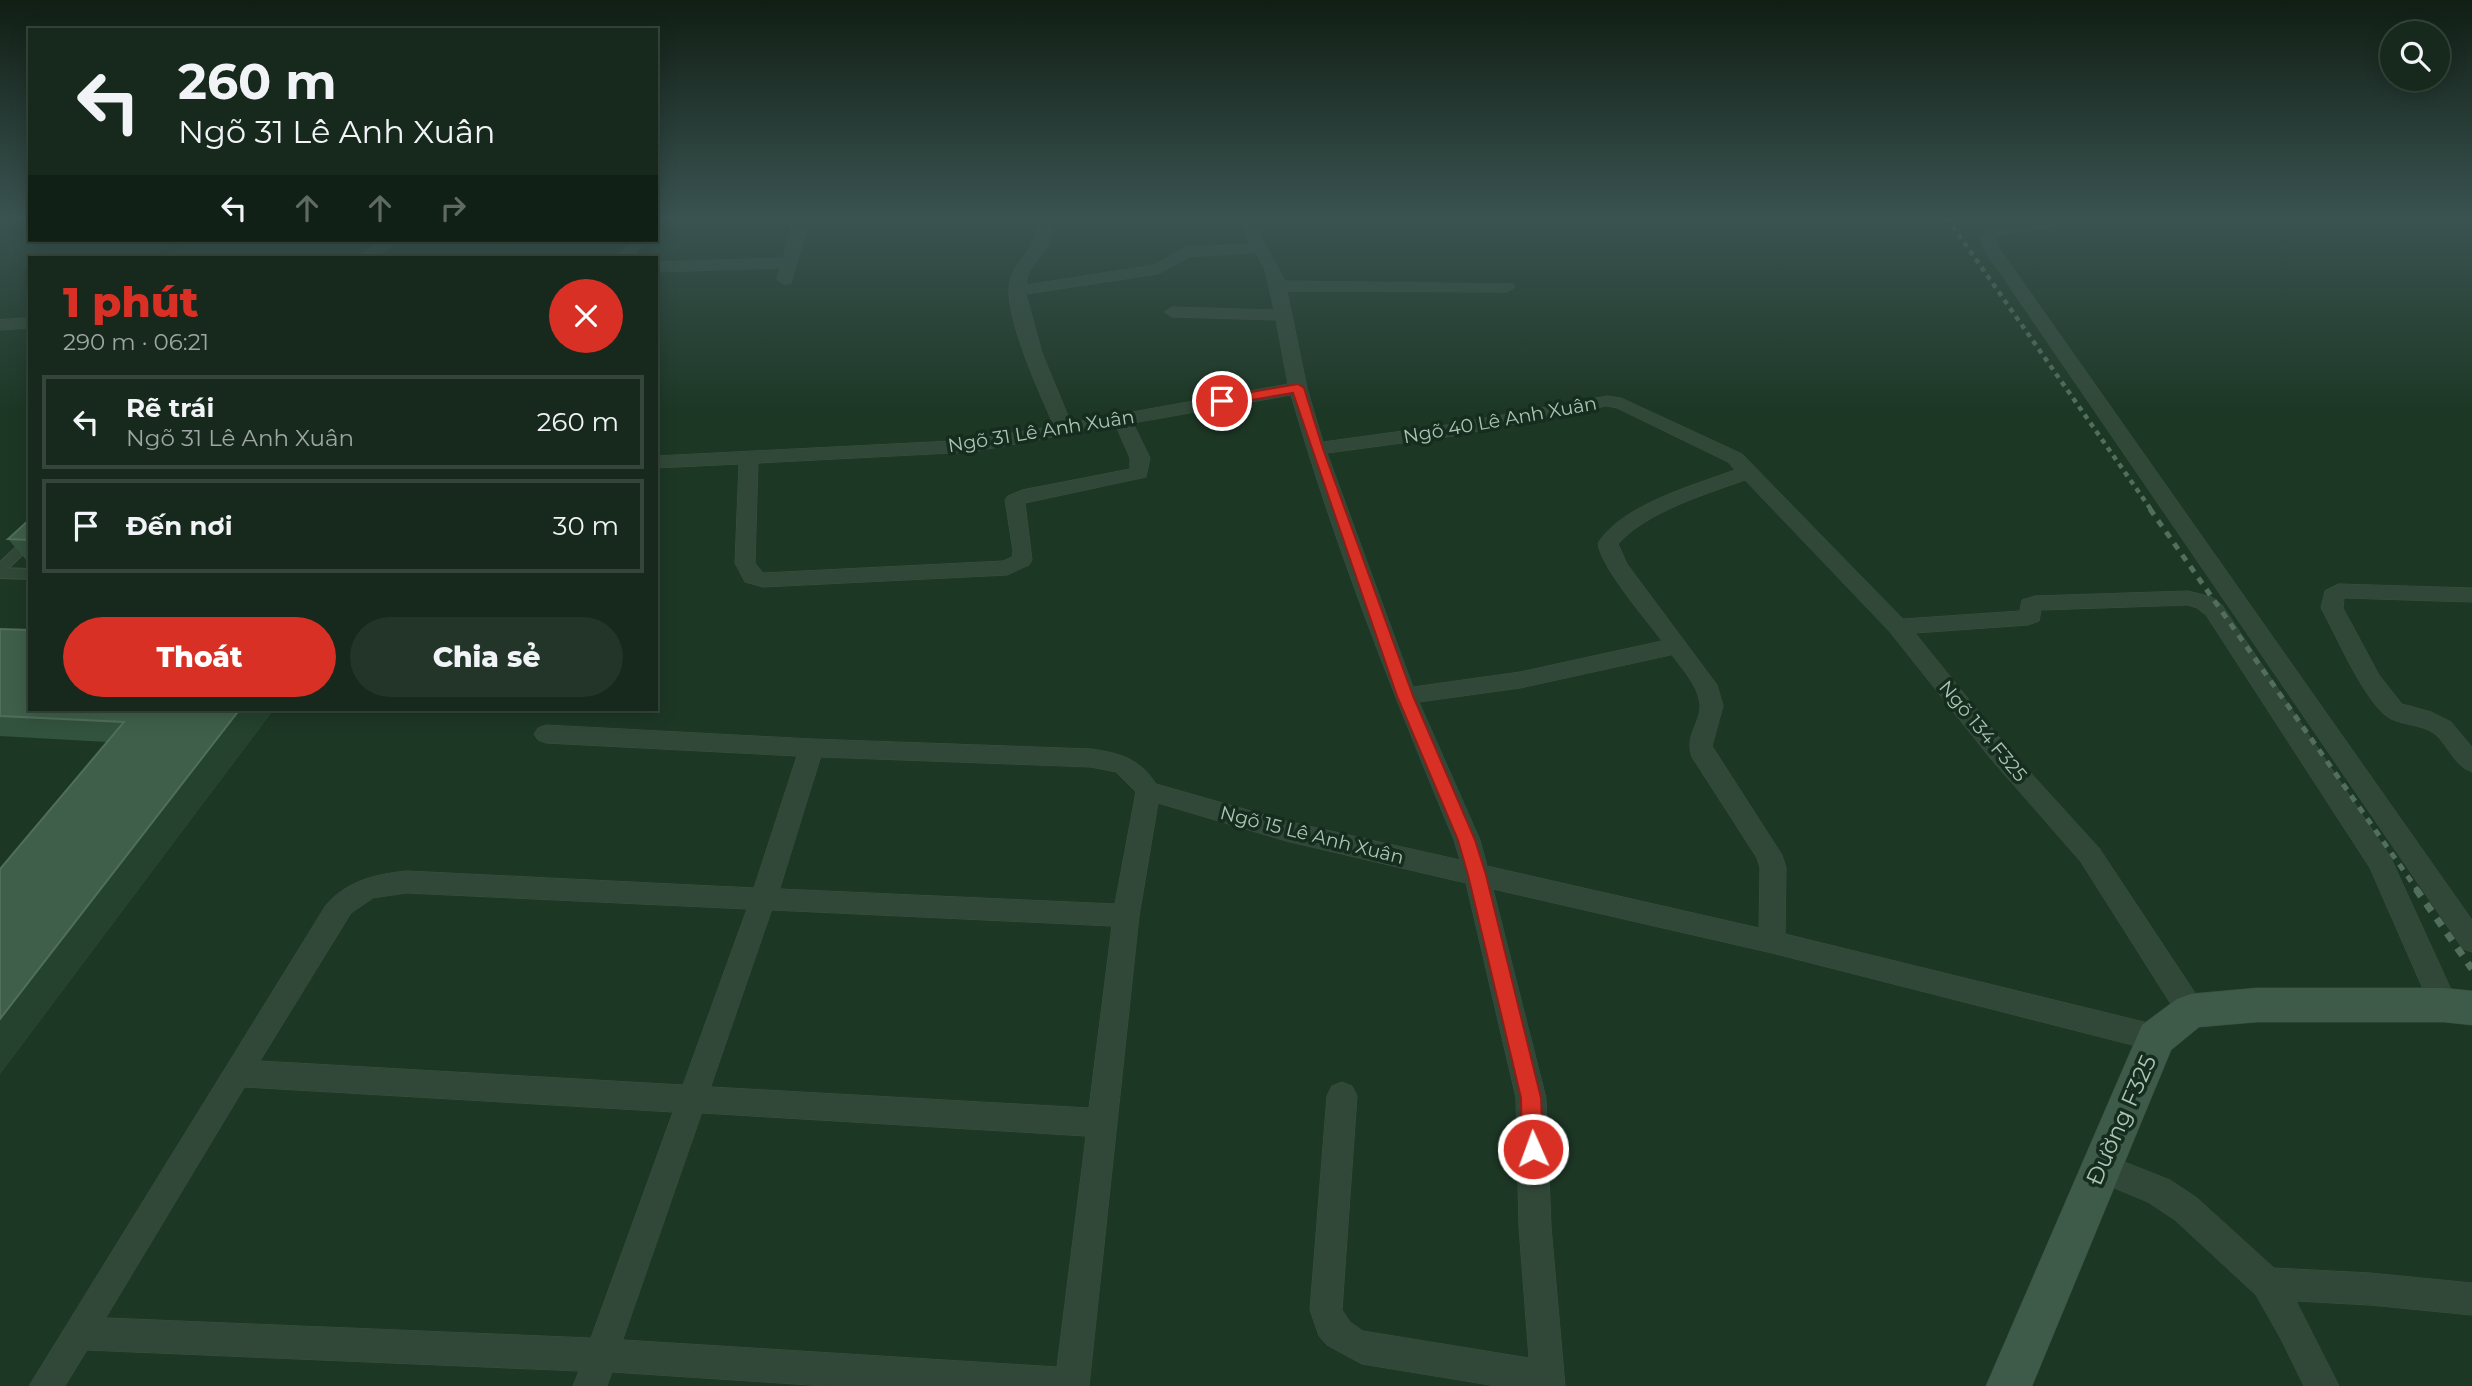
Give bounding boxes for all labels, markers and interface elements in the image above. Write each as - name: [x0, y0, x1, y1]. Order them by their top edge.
- map controls: [2380, 21, 2450, 91]
- button: search: [2380, 21, 2450, 91]
- text: 260 m: [178, 52, 337, 111]
- icon: left: [63, 56, 154, 147]
- text: Ngõ 31 Lê Anh Xuân: [178, 112, 495, 151]
- icon: left: [215, 189, 253, 227]
- icon: ahead: [288, 189, 326, 227]
- icon: ahead: [361, 189, 399, 227]
- icon: right: [434, 189, 472, 227]
- text: 1 phút: [63, 276, 199, 328]
- button: close: [549, 279, 623, 353]
- text: 290 m · 06:21: [63, 328, 209, 356]
- pin: [1192, 371, 1252, 431]
- icon: arrive: [1203, 382, 1241, 420]
- text: Rẽ trái: [126, 392, 214, 424]
- street label: Ngõ 40 Lê Anh Xuân: [1401, 392, 1599, 448]
- icon: left: [67, 403, 105, 441]
- street label: Ngõ 31 Lê Anh Xuân: [946, 405, 1136, 457]
- text: 260 m: [537, 406, 619, 438]
- text: Ngõ 31 Lê Anh Xuân: [126, 424, 354, 452]
- icon: arrive: [67, 507, 105, 545]
- text: Đến nơi: [126, 510, 232, 542]
- text: 30 m: [553, 510, 619, 542]
- button: Thoát: [63, 617, 336, 697]
- button: Chia sẻ: [350, 617, 623, 697]
- street label: Ngõ 134 F325: [1934, 676, 2032, 786]
- street label: Ngõ 15 Lê Anh Xuân: [1218, 801, 1406, 869]
- street label: Đường F325: [2080, 1051, 2162, 1189]
- position arrow: [1496, 1112, 1570, 1186]

